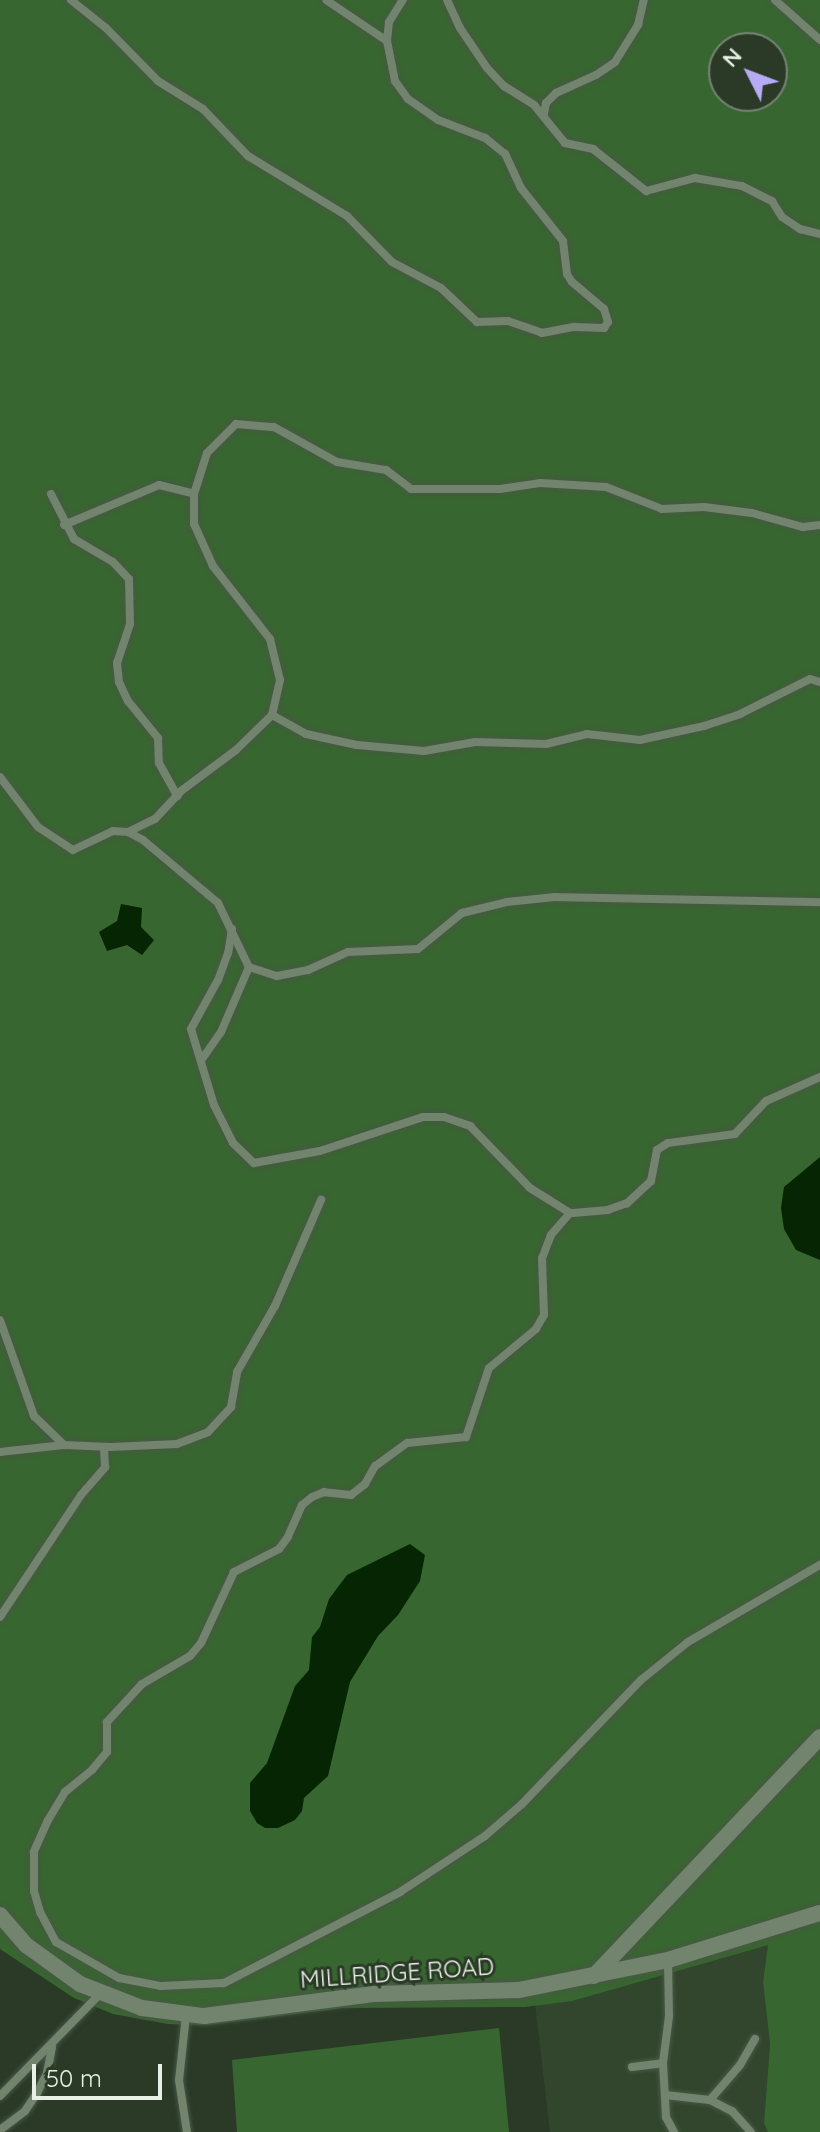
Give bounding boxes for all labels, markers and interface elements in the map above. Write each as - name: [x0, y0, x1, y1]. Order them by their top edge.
- north arrow: [708, 32, 788, 112]
- text: N: [716, 42, 747, 73]
- street label: MILLRIDGE ROAD: [299, 1952, 495, 1994]
- scale bar: [36, 2048, 166, 2098]
- text: 50 m: [46, 2063, 102, 2093]

